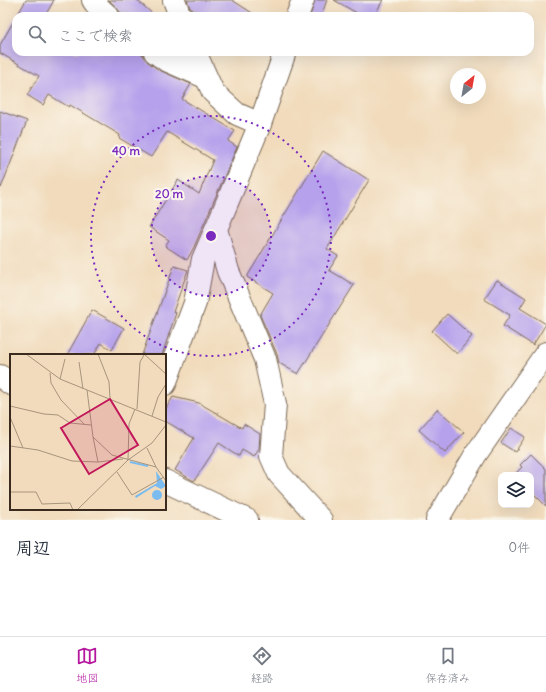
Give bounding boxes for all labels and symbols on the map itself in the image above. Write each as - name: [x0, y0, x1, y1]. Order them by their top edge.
- north arrow: [450, 68, 486, 104]
- text: 40 m: [112, 143, 141, 158]
- text: 20 m: [155, 186, 183, 201]
- centre of rings: [204, 229, 218, 243]
- inset map: [10, 354, 166, 510]

